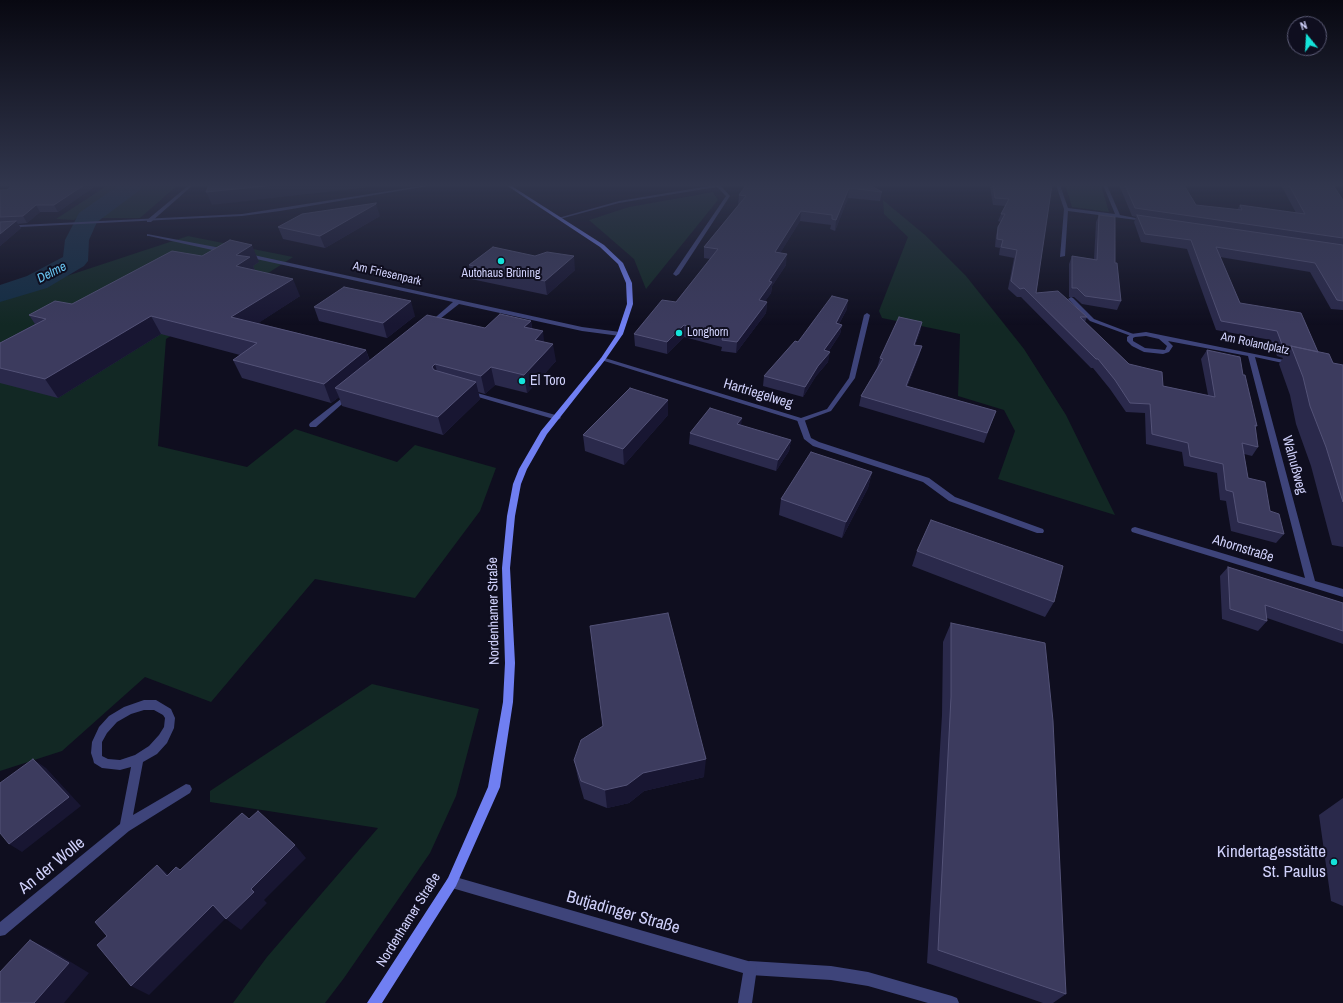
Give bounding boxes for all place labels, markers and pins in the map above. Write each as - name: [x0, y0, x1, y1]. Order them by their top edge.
- marker: Autohaus Brüning: [496, 256, 506, 266]
- place label: Autohaus Brüning: [462, 267, 540, 281]
- place label: Longhorn: [687, 326, 729, 340]
- marker: Longhorn: [674, 328, 684, 338]
- place label: El Toro: [530, 373, 566, 389]
- marker: El Toro: [517, 376, 527, 386]
- place label: Kindertagesstätte St. Paulus: [1217, 842, 1326, 882]
- marker: Kindertagesstätte St. Paulus: [1329, 857, 1339, 867]

